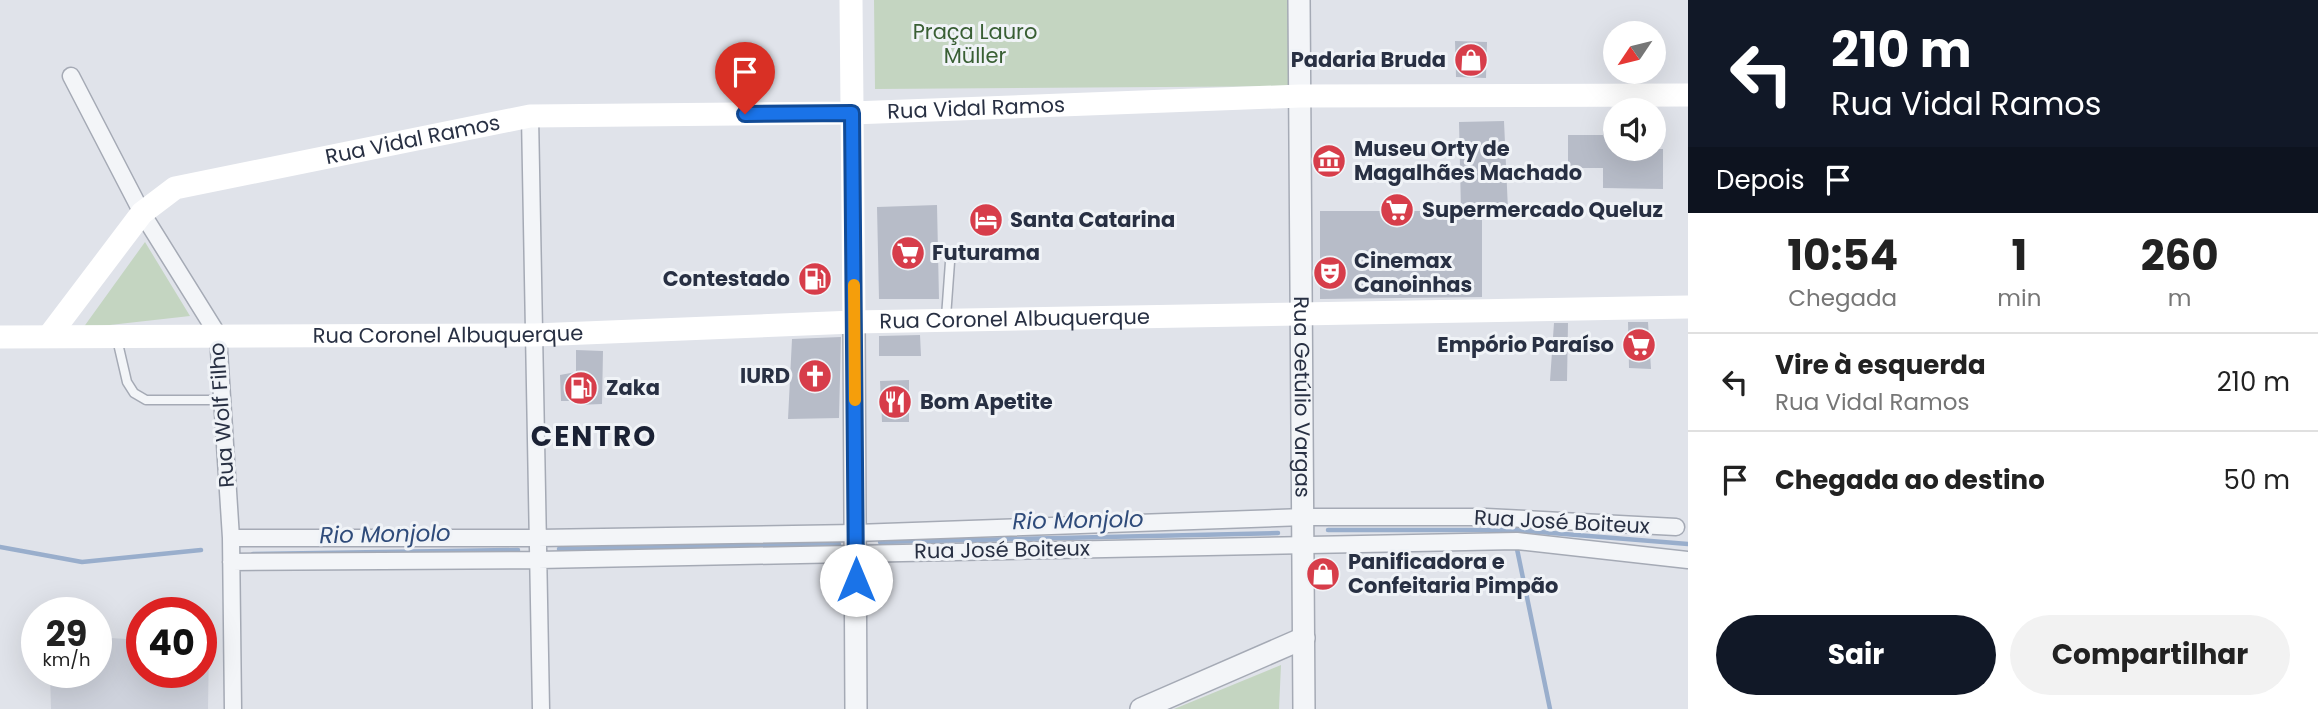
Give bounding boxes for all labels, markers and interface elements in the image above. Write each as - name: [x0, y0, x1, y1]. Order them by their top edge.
- text: 210 m: [1831, 16, 1972, 84]
- park label: Praça Lauro Müller: [913, 17, 1037, 70]
- north arrow: [1603, 21, 1666, 84]
- map controls: [1603, 21, 1666, 161]
- icon: left: [1716, 28, 1807, 119]
- shop icon: Padaria Bruda: [1452, 41, 1490, 79]
- pin: [715, 42, 775, 114]
- place label: Padaria Bruda: [1291, 45, 1446, 74]
- icon: arrive: [726, 53, 764, 91]
- text: Rua Vidal Ramos: [1831, 81, 2102, 126]
- street label: Rua Vidal Ramos: [887, 90, 1065, 126]
- button: sound: [1603, 98, 1666, 161]
- street label: Rua Vidal Ramos: [323, 107, 502, 171]
- place label: Museu Orty de Magalhães Machado: [1354, 134, 1582, 187]
- museum icon: Museu Orty de Magalhães Machado: [1310, 142, 1348, 180]
- icon: arrive: [1819, 161, 1857, 199]
- text: Depois: [1716, 162, 1805, 198]
- supermarket icon: Supermercado Queluz: [1378, 191, 1416, 229]
- place label: Supermercado Queluz: [1422, 195, 1663, 224]
- hotel icon: Santa Catarina: [967, 201, 1005, 239]
- place label: Santa Catarina: [1010, 205, 1175, 234]
- text: 10:54: [1787, 226, 1898, 285]
- text: 1: [2011, 226, 2027, 285]
- text: 260: [2141, 226, 2219, 285]
- supermarket icon: Futurama: [889, 234, 927, 272]
- place label: Futurama: [932, 238, 1040, 267]
- place label: Cinemax Canoinhas: [1354, 246, 1472, 299]
- theatre icon: Cinemax Canoinhas: [1311, 254, 1349, 292]
- fuel station icon: Contestado: [796, 260, 834, 298]
- place label: Contestado: [663, 264, 790, 293]
- text: Chegada: [1788, 282, 1897, 314]
- text: min: [1997, 282, 2041, 314]
- text: m: [2168, 282, 2192, 314]
- street label: Rua Getúlio Vargas: [1287, 296, 1318, 498]
- street label: Rua Coronel Albuquerque: [879, 302, 1150, 336]
- street label: Rua Coronel Albuquerque: [313, 318, 584, 350]
- supermarket icon: Empório Paraíso: [1620, 326, 1658, 364]
- place label: Empório Paraíso: [1437, 330, 1614, 359]
- street label: Rua Wolf Filho: [202, 341, 241, 489]
- text: Vire à esquerda: [1775, 347, 1986, 383]
- church icon: IURD: [796, 357, 834, 395]
- place label: IURD: [740, 361, 790, 390]
- icon: left: [1716, 363, 1754, 401]
- text: 210 m: [2217, 364, 2290, 400]
- fuel station icon: Zaka: [562, 369, 600, 407]
- place label: Zaka: [606, 373, 660, 402]
- restaurant icon: Bom Apetite: [876, 383, 914, 421]
- text: Rua Vidal Ramos: [1775, 386, 1969, 418]
- place label: Bom Apetite: [920, 387, 1053, 416]
- district label: CENTRO: [531, 417, 657, 456]
- icon: arrive: [1716, 461, 1754, 499]
- text: Chegada ao destino: [1775, 462, 2045, 498]
- text: 50 m: [2224, 462, 2290, 498]
- street label: Rua José Boiteux: [1473, 502, 1651, 541]
- water label: Rio Monjolo: [1012, 503, 1144, 537]
- water label: Rio Monjolo: [319, 517, 451, 551]
- street label: Rua José Boiteux: [914, 533, 1090, 566]
- position arrow: [819, 543, 893, 617]
- place label: Panificadora e Confeitaria Pimpão: [1348, 547, 1558, 600]
- shop icon: Panificadora e Confeitaria Pimpão: [1304, 555, 1342, 593]
- speed limit sign: 40: [126, 597, 217, 688]
- text: 29: [46, 609, 87, 658]
- button: Sair: [1716, 615, 1996, 695]
- button: Compartilhar: [2010, 615, 2290, 695]
- text: km/h: [43, 647, 90, 672]

